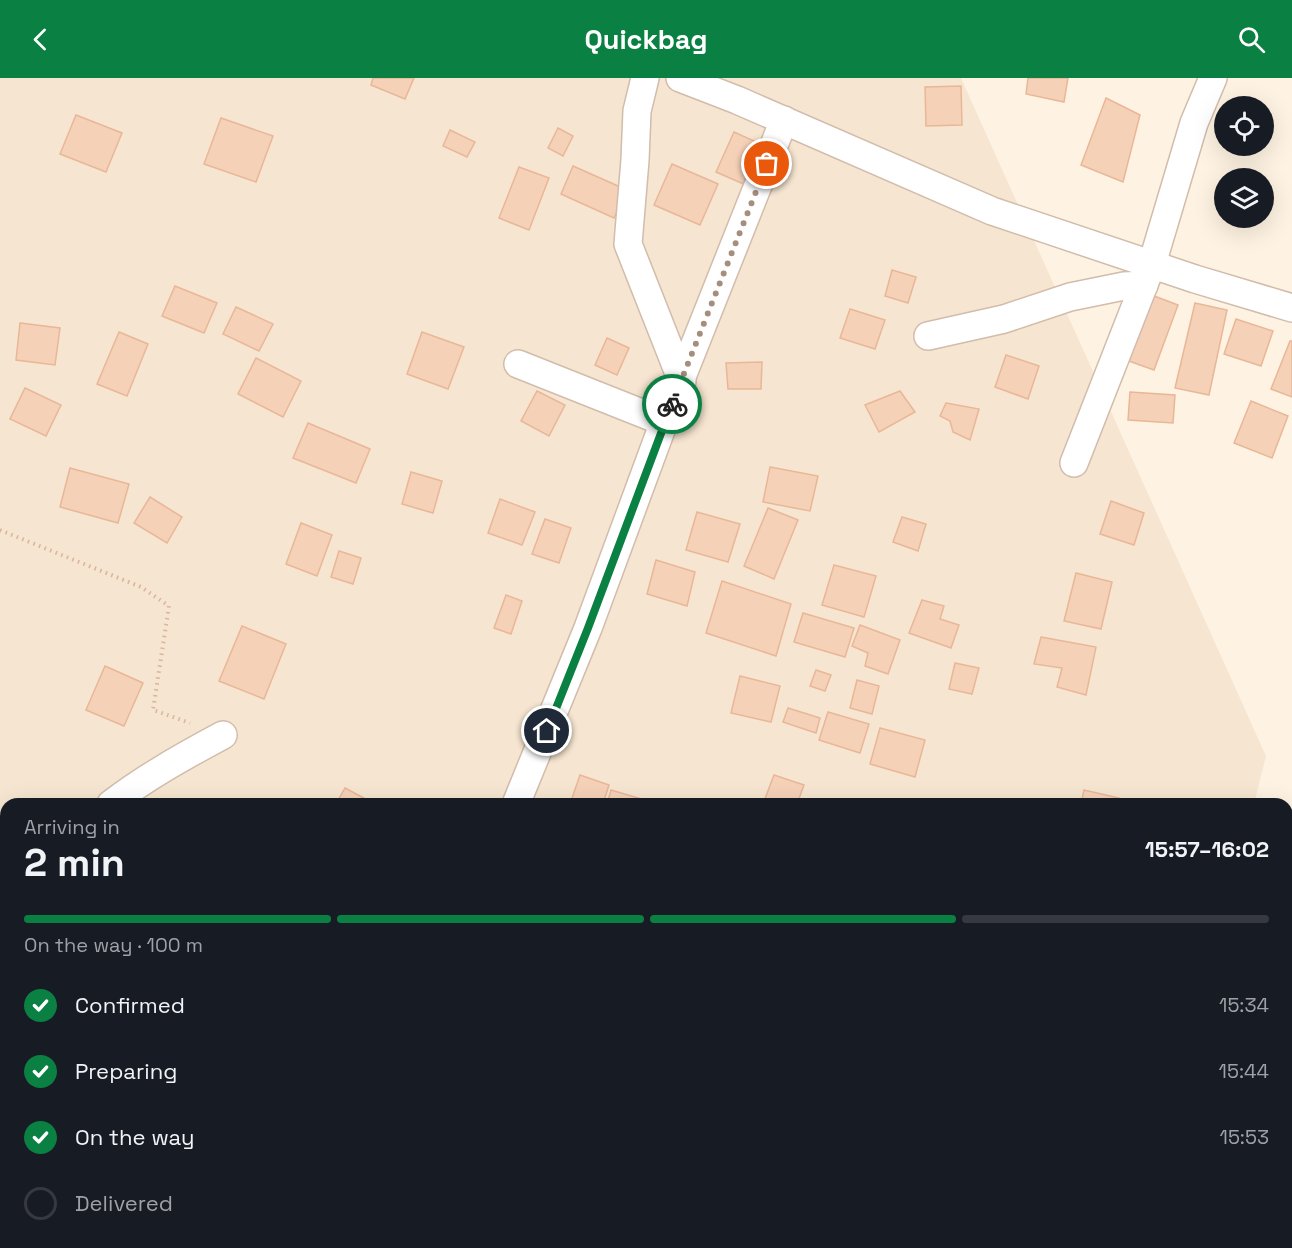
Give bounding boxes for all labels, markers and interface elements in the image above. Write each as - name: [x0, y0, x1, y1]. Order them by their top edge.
- text: Quickbag: [585, 22, 707, 57]
- icon: back: [24, 23, 57, 56]
- icon: search: [1235, 23, 1268, 56]
- map controls: [1214, 96, 1274, 228]
- button: locate: [1214, 96, 1274, 156]
- pin: [741, 138, 792, 189]
- icon: bag: [750, 147, 783, 180]
- button: layers: [1214, 168, 1274, 228]
- courier: [642, 374, 702, 434]
- icon: bike: [656, 388, 689, 421]
- pin: [521, 705, 572, 756]
- icon: home: [530, 714, 563, 747]
- text: Arriving in: [24, 814, 120, 840]
- text: 15:57–16:02: [1145, 835, 1269, 863]
- text: 2 min: [24, 838, 125, 887]
- text: On the way · 100 m: [24, 932, 203, 958]
- icon: check: [24, 989, 57, 1022]
- text: Confirmed: [75, 991, 185, 1019]
- text: 15:34: [1219, 992, 1269, 1018]
- icon: check: [24, 1055, 57, 1088]
- text: Preparing: [75, 1057, 177, 1085]
- text: 15:44: [1219, 1058, 1269, 1084]
- icon: check: [24, 1121, 57, 1154]
- text: On the way: [75, 1123, 194, 1151]
- text: 15:53: [1220, 1124, 1269, 1150]
- text: Delivered: [75, 1189, 173, 1217]

